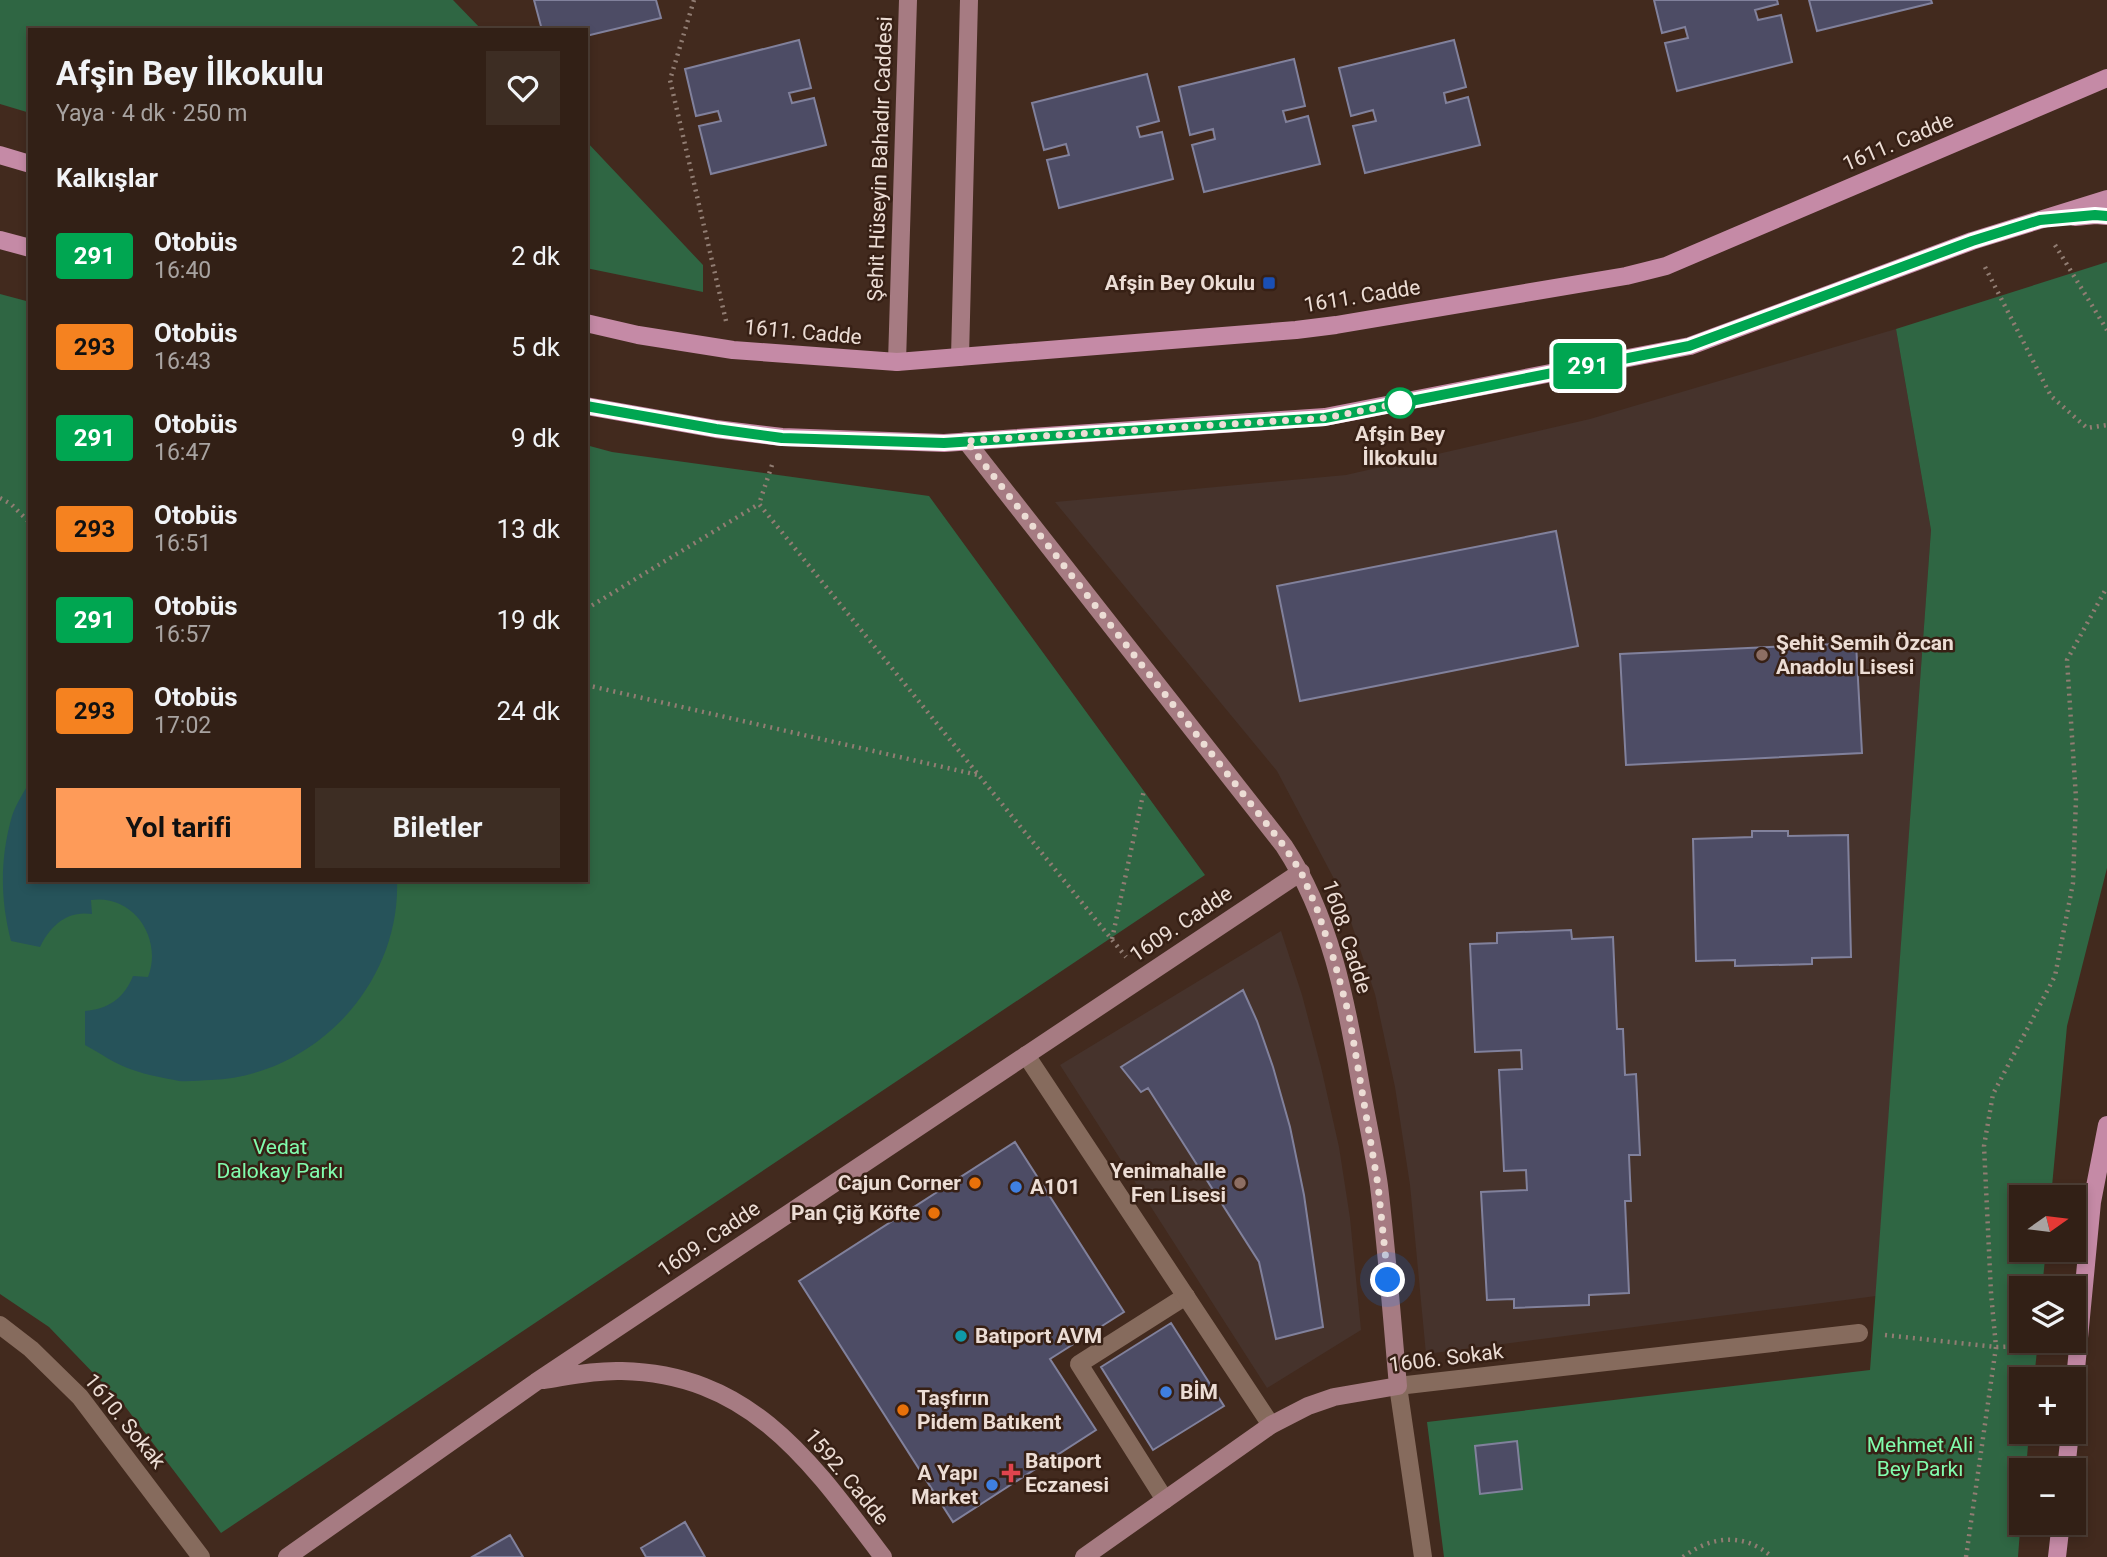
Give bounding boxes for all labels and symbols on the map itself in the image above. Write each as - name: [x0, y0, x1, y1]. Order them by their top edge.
- street label: Şehit Hüseyin Bahadır Caddesi: [863, 16, 897, 302]
- street label: 1611. Cadde: [1839, 108, 1957, 176]
- place label: Afşin Bey Okulu: [1105, 271, 1255, 295]
- marker: Afşin Bey Okulu: [1261, 275, 1277, 291]
- street label: 1611. Cadde: [1302, 275, 1422, 317]
- street label: 1611. Cadde: [743, 315, 863, 349]
- line badge: 291: [1548, 343, 1628, 389]
- marker: Afşin Bey İlkokulu: [1385, 388, 1415, 418]
- place label: Afşin Bey İlkokulu: [1355, 422, 1445, 470]
- place label: Şehit Semih Özcan Anadolu Lisesi: [1776, 631, 1954, 679]
- marker: Şehit Semih Özcan Anadolu Lisesi: [1754, 647, 1770, 663]
- street label: 1608. Cadde: [1317, 877, 1377, 997]
- street label: 1609. Cadde: [1125, 881, 1237, 967]
- park label: Vedat Dalokay Parkı: [217, 1135, 343, 1183]
- place label: Yenimahalle Fen Lisesi: [1110, 1159, 1226, 1207]
- place label: Cajun Corner: [838, 1171, 961, 1195]
- marker: Cajun Corner: [967, 1175, 983, 1191]
- place label: A101: [1030, 1175, 1080, 1199]
- marker: Yenimahalle Fen Lisesi: [1232, 1175, 1248, 1191]
- marker: A101: [1008, 1179, 1024, 1195]
- north arrow: [2009, 1185, 2086, 1262]
- street label: 1609. Cadde: [653, 1196, 765, 1282]
- place label: Pan Çiğ Köfte: [791, 1201, 920, 1225]
- marker: Pan Çiğ Köfte: [926, 1205, 942, 1221]
- your location: [1370, 1262, 1405, 1297]
- place label: Batıport AVM: [975, 1324, 1102, 1348]
- marker: Batıport AVM: [953, 1328, 969, 1344]
- street label: 1606. Sokak: [1387, 1339, 1505, 1377]
- street label: 1610. Sokak: [79, 1369, 171, 1474]
- place label: BİM: [1180, 1380, 1218, 1404]
- marker: BİM: [1158, 1384, 1174, 1400]
- place label: Taşfırın Pidem Batıkent: [917, 1386, 1061, 1434]
- marker: Taşfırın Pidem Batıkent: [895, 1402, 911, 1418]
- street label: 1592. Cadde: [800, 1424, 894, 1530]
- park label: Mehmet Ali Bey Parkı: [1867, 1433, 1973, 1481]
- place label: Batıport Eczanesi: [1025, 1449, 1109, 1497]
- place label: A Yapı Market: [911, 1461, 978, 1509]
- marker: Batıport Eczanesi: [1003, 1465, 1019, 1481]
- marker: A Yapı Market: [984, 1477, 1000, 1493]

